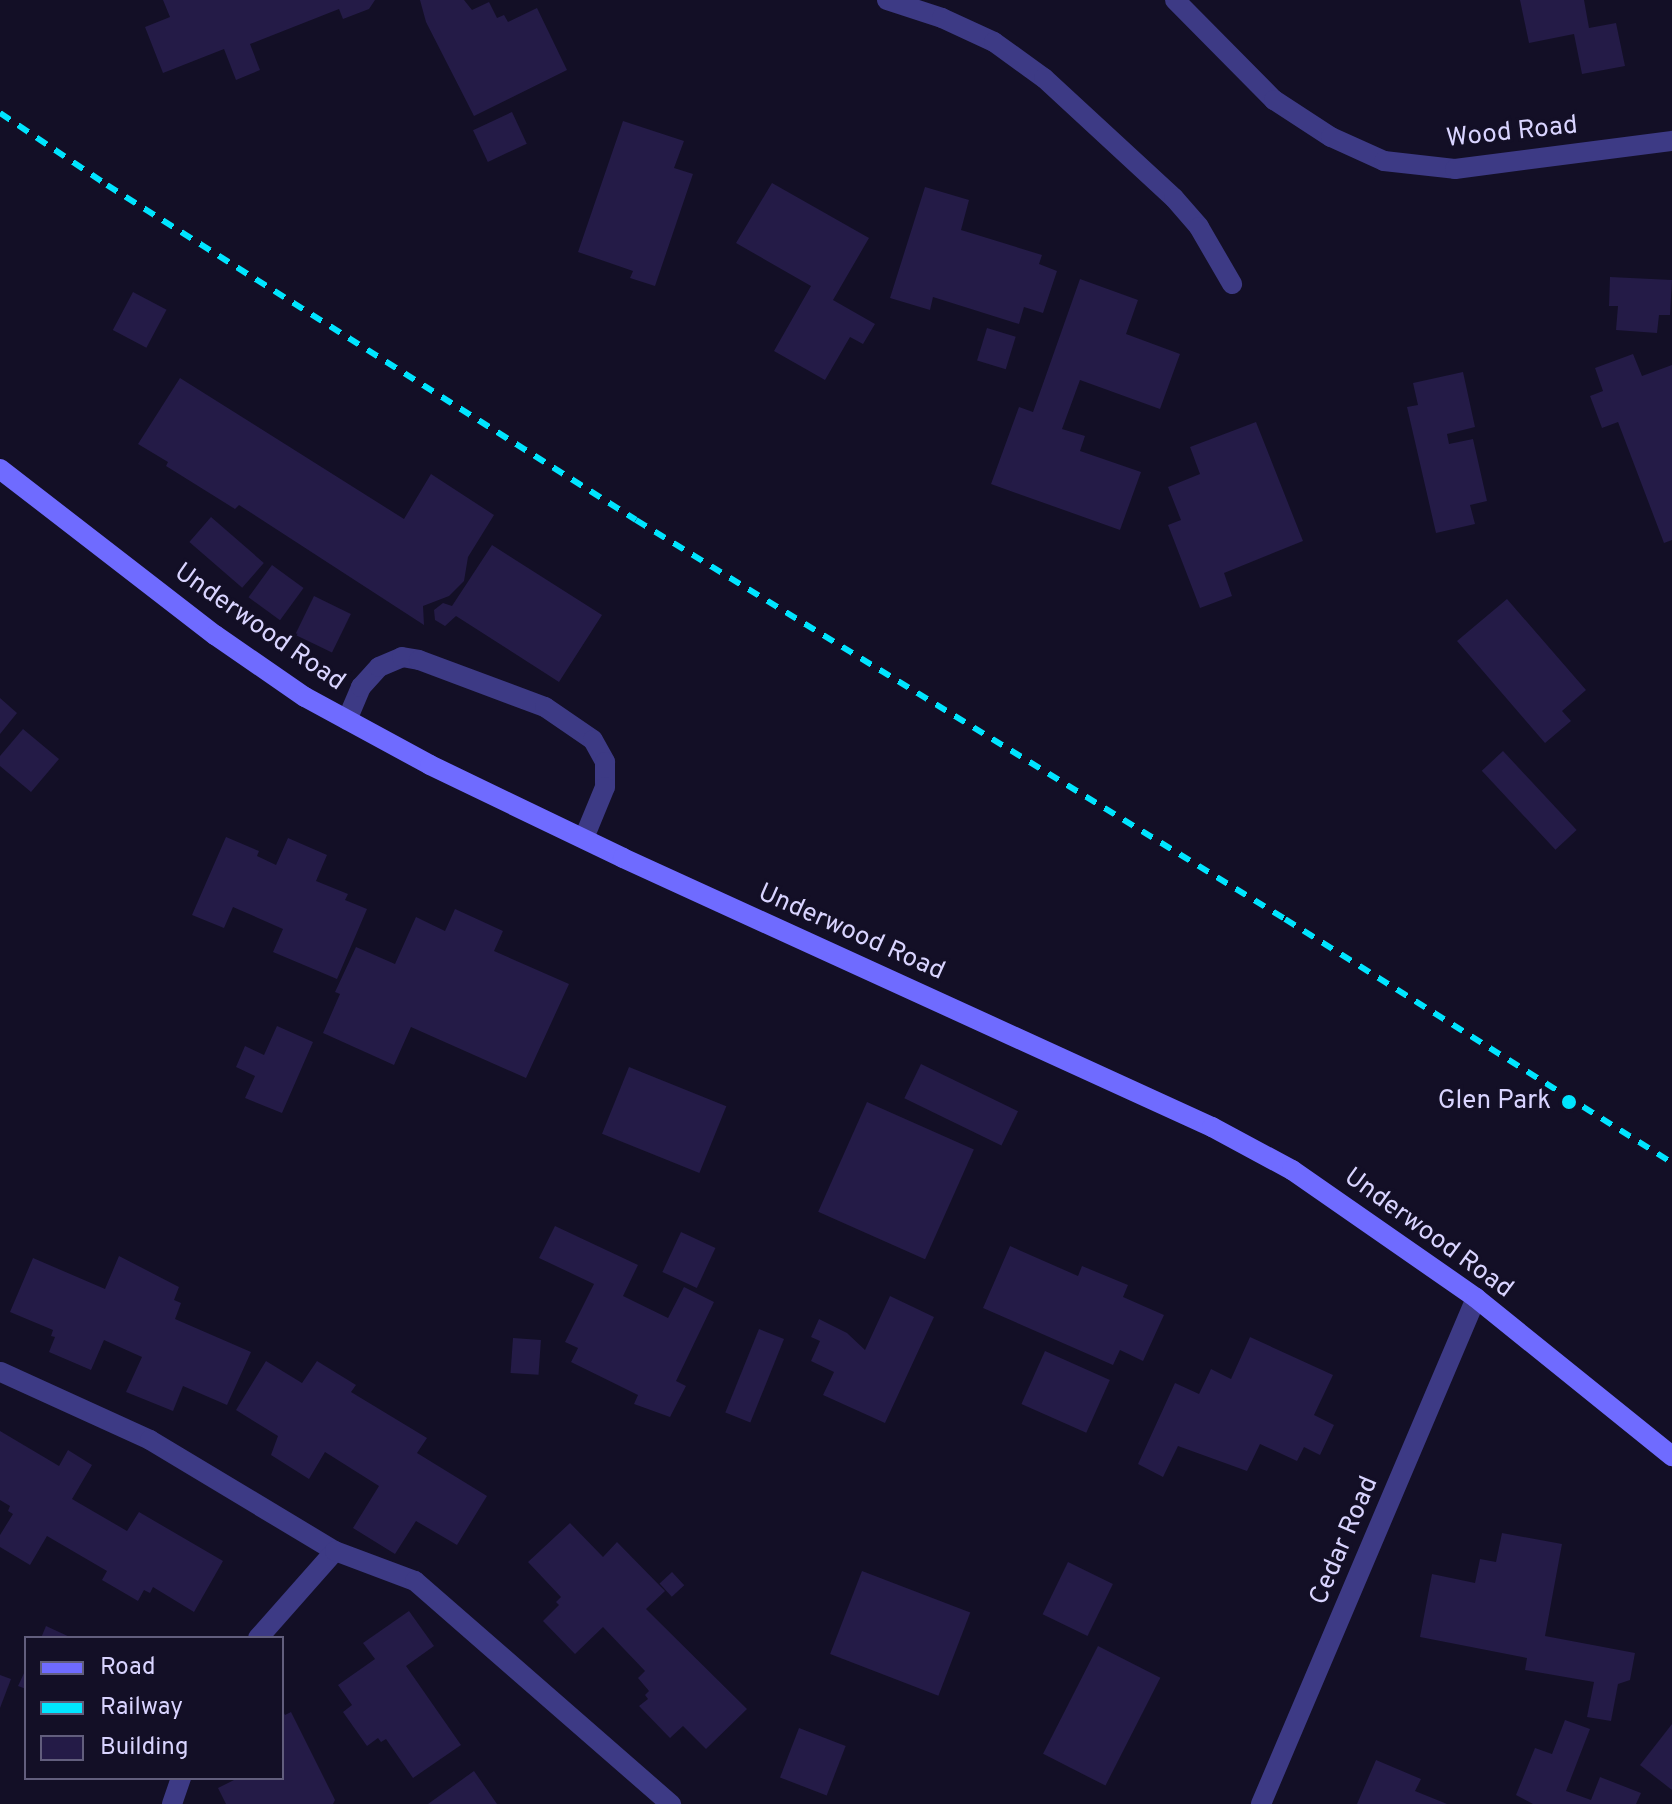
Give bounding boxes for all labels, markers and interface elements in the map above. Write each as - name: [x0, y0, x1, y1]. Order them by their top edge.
- street label: Wood Road: [1445, 111, 1579, 155]
- street label: Underwood Road: [168, 558, 350, 698]
- street label: Underwood Road: [753, 878, 949, 988]
- place label: Glen Park: [1438, 1086, 1551, 1118]
- marker: Glen Park: [1558, 1091, 1580, 1113]
- street label: Underwood Road: [1338, 1162, 1518, 1306]
- street label: Cedar Road: [1304, 1472, 1386, 1610]
- legend: [24, 1636, 284, 1780]
- text: Road: [100, 1653, 156, 1683]
- text: Railway: [100, 1693, 183, 1723]
- text: Building: [100, 1733, 189, 1763]

